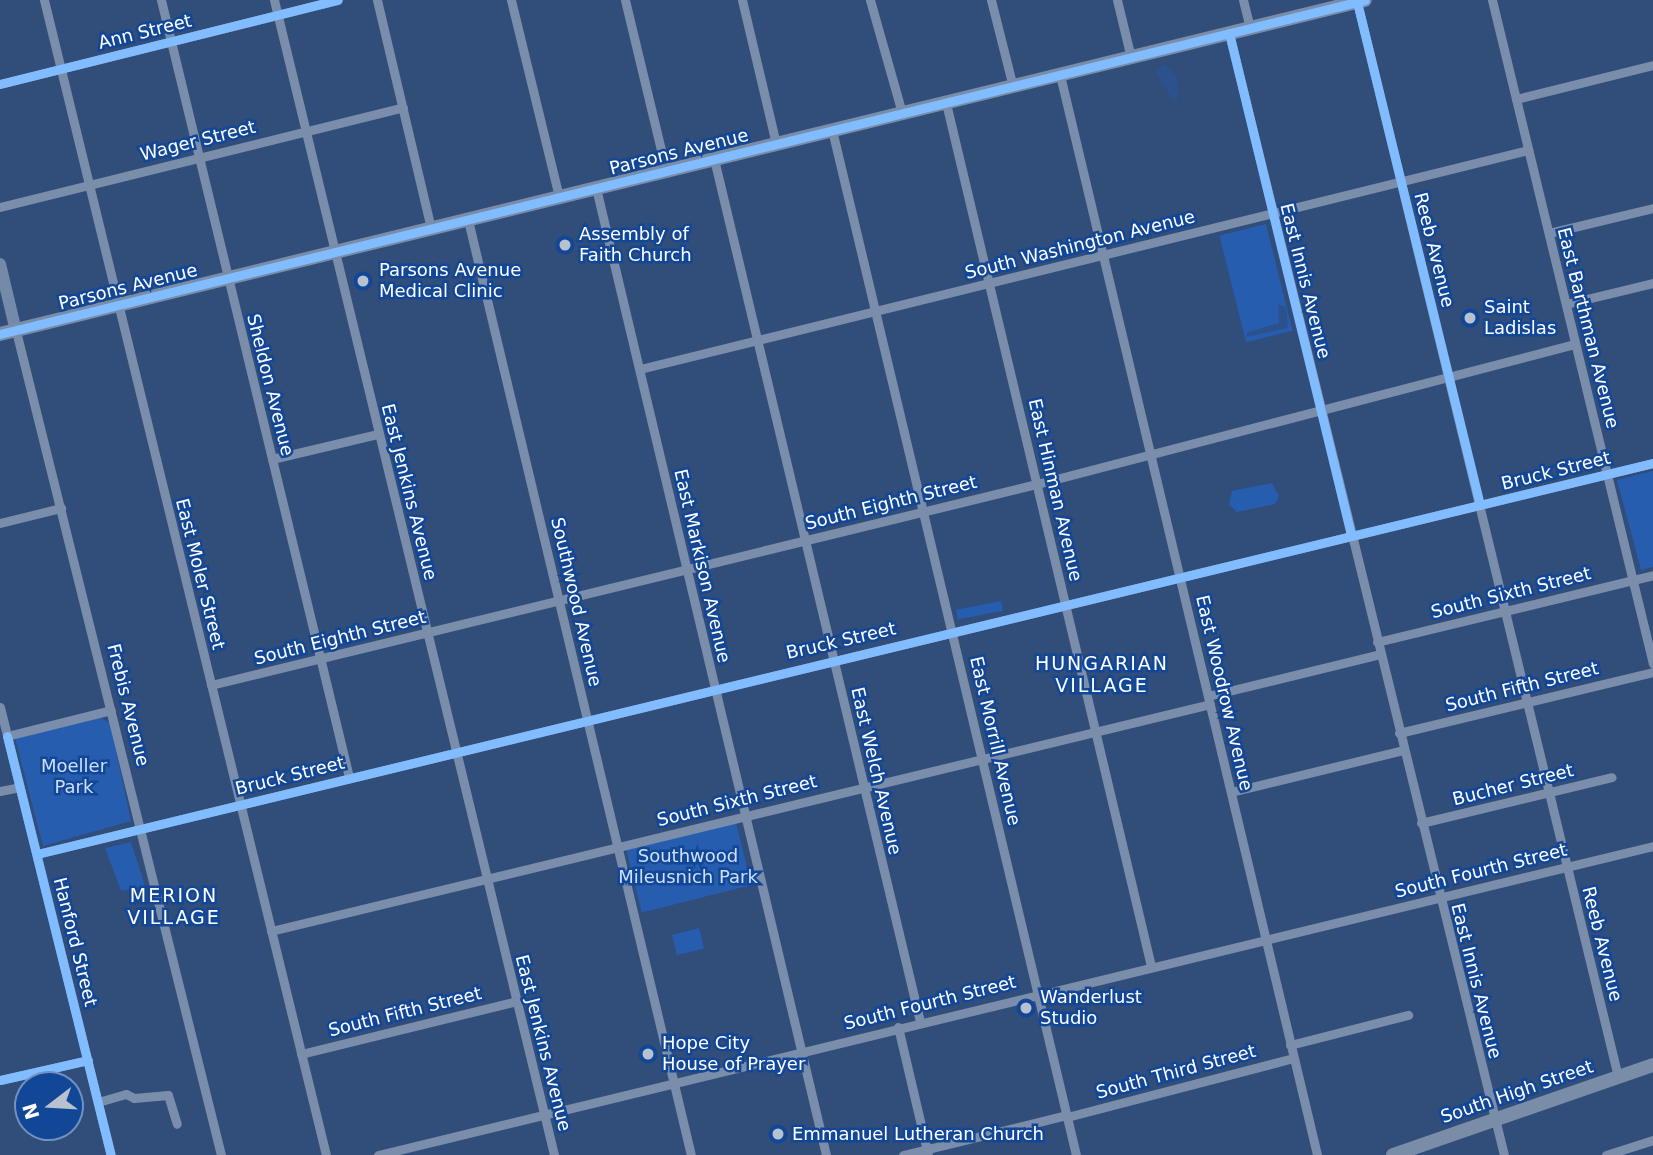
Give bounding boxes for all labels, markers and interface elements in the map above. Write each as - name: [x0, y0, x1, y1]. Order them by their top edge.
- street label: Ann Street: [96, 10, 194, 54]
- street label: Wager Street: [138, 116, 258, 166]
- street label: Parsons Avenue: [607, 124, 751, 180]
- street label: Reeb Avenue: [1409, 190, 1459, 310]
- street label: East Innis Avenue: [1275, 201, 1335, 361]
- street label: South Washington Avenue: [963, 206, 1197, 284]
- place label: Assembly of Faith Church: [579, 224, 692, 266]
- street label: East Barthman Avenue: [1553, 225, 1623, 431]
- marker: Assembly of Faith Church: [557, 237, 573, 253]
- street label: Parsons Avenue: [56, 259, 200, 315]
- place label: Parsons Avenue Medical Clinic: [379, 260, 521, 302]
- marker: Parsons Avenue Medical Clinic: [353, 271, 373, 291]
- place label: Saint Ladislas: [1484, 297, 1556, 340]
- marker: Saint Ladislas: [1462, 310, 1478, 326]
- street label: Sheldon Avenue: [242, 312, 298, 458]
- street label: East Hinman Avenue: [1023, 396, 1087, 584]
- street label: East Jenkins Avenue: [377, 401, 441, 583]
- street label: Bruck Street: [1499, 447, 1613, 495]
- street label: East Markison Avenue: [669, 467, 735, 665]
- street label: South Eighth Street: [803, 471, 979, 535]
- street label: East Moler Street: [171, 496, 229, 652]
- street label: Southwood Avenue: [546, 515, 606, 689]
- street label: South Sixth Street: [1429, 563, 1593, 623]
- street label: East Woodrow Avenue: [1191, 593, 1257, 793]
- street label: South Eighth Street: [252, 606, 428, 670]
- street label: Bruck Street: [784, 618, 898, 664]
- street label: Frebis Avenue: [102, 641, 154, 769]
- district label: HUNGARIAN VILLAGE: [1036, 653, 1168, 697]
- street label: East Morrill Avenue: [965, 654, 1025, 828]
- street label: South Fifth Street: [1443, 658, 1601, 716]
- street label: East Welch Avenue: [846, 685, 906, 857]
- street label: Bruck Street: [233, 752, 347, 800]
- park label: Moeller Park: [41, 756, 107, 798]
- street label: Bucher Street: [1450, 760, 1576, 810]
- street label: South Sixth Street: [655, 771, 819, 831]
- street label: South Fourth Street: [1393, 839, 1569, 903]
- park label: Southwood Mileusnich Park: [618, 846, 758, 888]
- street label: Hanford Street: [49, 875, 101, 1009]
- street label: Reeb Avenue: [1577, 884, 1627, 1004]
- district label: MERION VILLAGE: [128, 885, 220, 929]
- street label: East Innis Avenue: [1446, 901, 1506, 1061]
- street label: East Jenkins Avenue: [511, 952, 575, 1134]
- street label: South Fourth Street: [842, 971, 1018, 1035]
- street label: South Fifth Street: [326, 983, 484, 1041]
- place label: Wanderlust Studio: [1040, 987, 1142, 1030]
- marker: Wanderlust Studio: [1018, 1000, 1034, 1016]
- place label: Hope City House of Prayer: [662, 1033, 805, 1076]
- street label: South Third Street: [1094, 1040, 1258, 1104]
- marker: Hope City House of Prayer: [640, 1046, 656, 1062]
- street label: South High Street: [1438, 1056, 1596, 1128]
- north arrow: [14, 1071, 84, 1141]
- text: N: [18, 1101, 44, 1122]
- place label: Emmanuel Lutheran Church: [792, 1123, 1044, 1145]
- marker: Emmanuel Lutheran Church: [770, 1126, 786, 1142]

